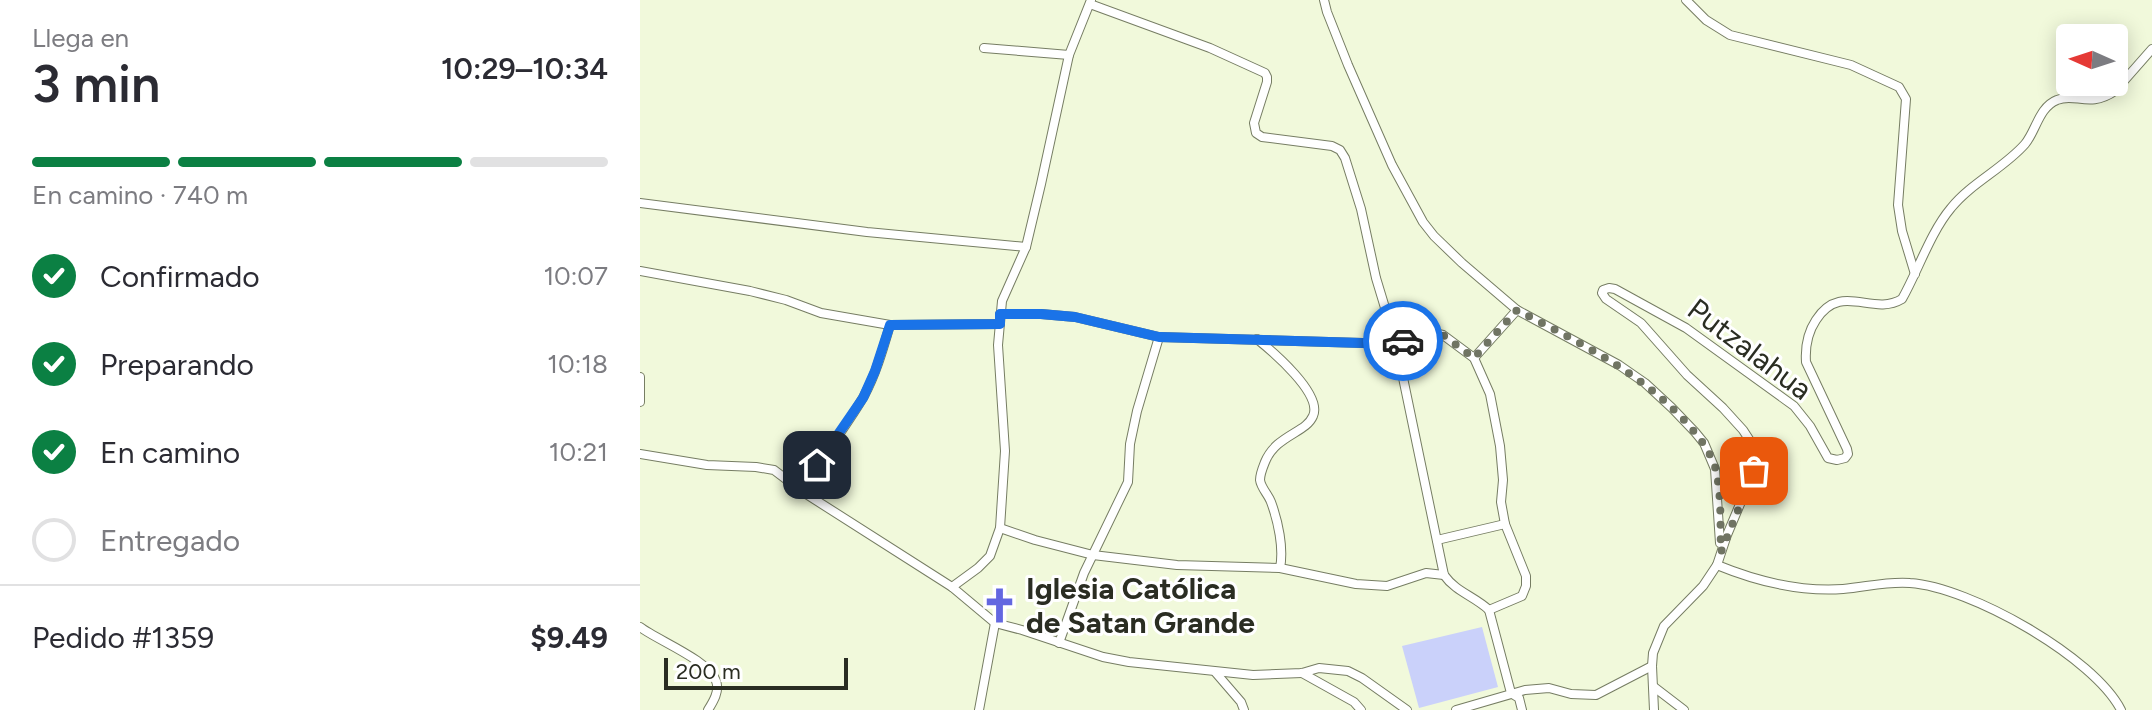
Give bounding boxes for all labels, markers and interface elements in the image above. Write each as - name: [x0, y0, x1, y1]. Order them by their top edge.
- text: Llega en: [32, 22, 129, 54]
- north arrow: [2056, 24, 2128, 96]
- map controls: [2056, 24, 2128, 96]
- text: 10:29–10:34: [441, 50, 608, 87]
- text: 3 min: [32, 53, 160, 115]
- text: En camino · 740 m: [32, 179, 248, 211]
- icon: check: [32, 254, 76, 298]
- text: Confirmado: [100, 258, 260, 295]
- text: 10:07: [543, 260, 608, 292]
- street label: Putzalahua: [1681, 290, 1819, 408]
- courier: [1363, 301, 1443, 381]
- icon: car: [1381, 319, 1425, 363]
- icon: check: [32, 342, 76, 386]
- text: Preparando: [100, 346, 254, 383]
- text: 10:18: [547, 348, 608, 380]
- icon: check: [32, 430, 76, 474]
- pin: [783, 431, 851, 499]
- text: En camino: [100, 434, 240, 471]
- text: 10:21: [549, 436, 608, 468]
- pin: [1720, 437, 1788, 505]
- icon: home: [795, 443, 839, 487]
- icon: bag: [1732, 449, 1776, 493]
- text: Entregado: [100, 522, 240, 559]
- place label: Iglesia Católica de Satan Grande: [1026, 570, 1255, 641]
- church icon: Iglesia Católica de Satan Grande: [981, 586, 1019, 624]
- text: Pedido #1359: [32, 619, 214, 656]
- text: $9.49: [530, 619, 608, 656]
- scale bar: [664, 654, 848, 690]
- text: 200 m: [676, 658, 741, 685]

